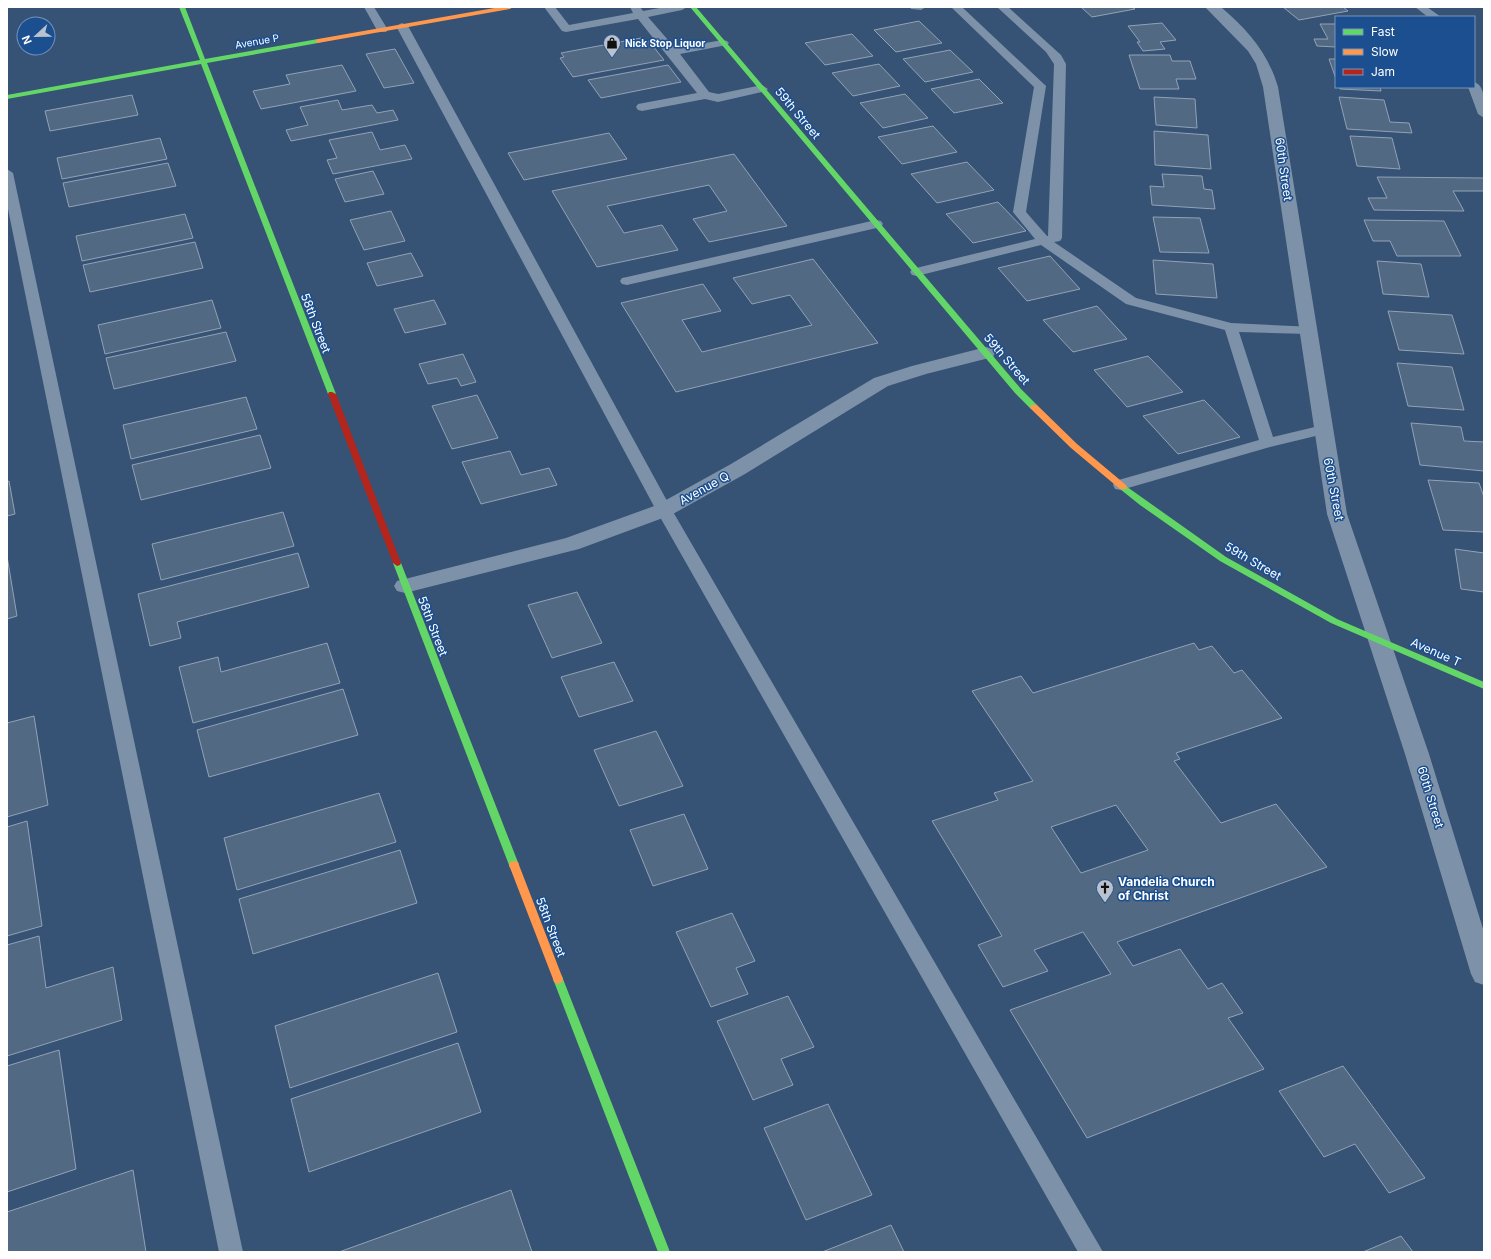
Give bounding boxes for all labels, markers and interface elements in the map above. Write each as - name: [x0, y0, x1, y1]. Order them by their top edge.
- north arrow: [16, 16, 56, 56]
- legend: [1335, 16, 1475, 88]
- text: Fast: [1371, 24, 1395, 39]
- street label: Avenue P: [234, 31, 280, 51]
- text: N: [19, 33, 35, 46]
- shop icon: Nick Stop Liquor: [602, 33, 622, 58]
- place label: Nick Stop Liquor: [625, 37, 705, 49]
- text: Slow: [1371, 44, 1399, 59]
- text: Jam: [1371, 64, 1395, 79]
- street label: 59th Street: [772, 84, 824, 142]
- street label: 60th Street: [1272, 137, 1296, 202]
- street label: 58th Street: [298, 291, 334, 355]
- street label: 59th Street: [981, 330, 1033, 388]
- street label: 60th Street: [1321, 456, 1347, 522]
- street label: Avenue Q: [676, 468, 732, 508]
- street label: 59th Street: [1222, 539, 1284, 583]
- street label: 58th Street: [415, 594, 451, 658]
- street label: Avenue T: [1409, 634, 1464, 670]
- street label: 60th Street: [1415, 764, 1447, 830]
- place label: Vandelia Church of Christ: [1118, 874, 1215, 903]
- church icon: Vandelia Church of Christ: [1095, 878, 1115, 903]
- street label: 58th Street: [533, 895, 569, 959]

